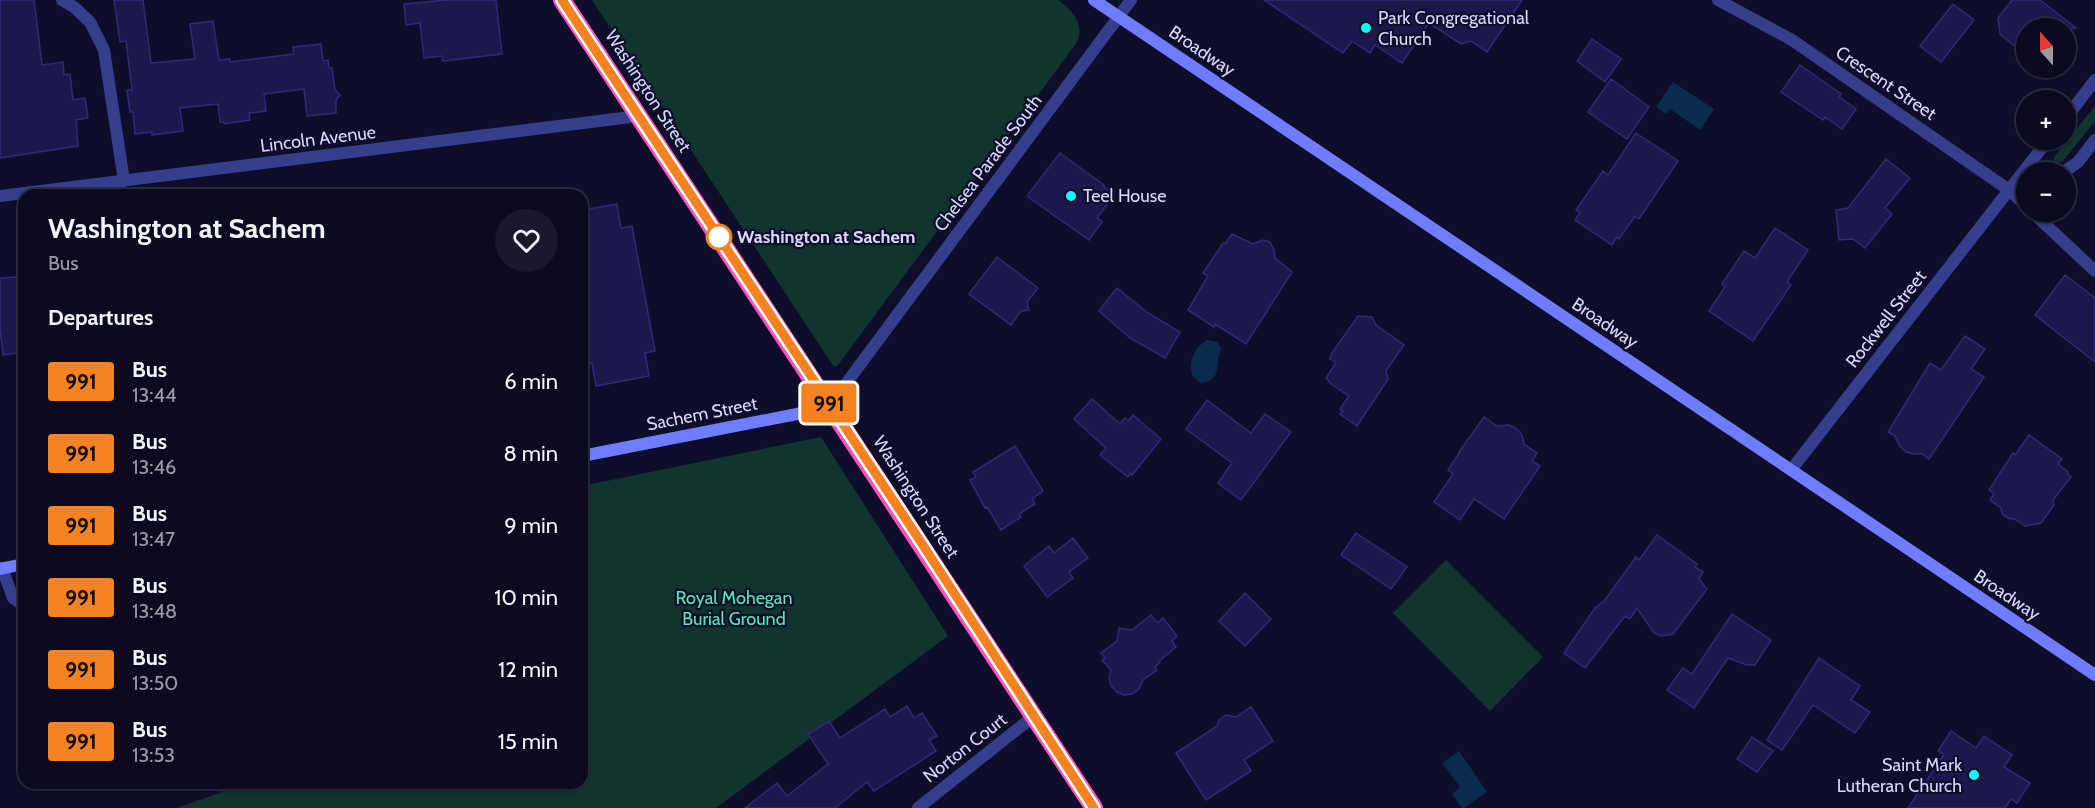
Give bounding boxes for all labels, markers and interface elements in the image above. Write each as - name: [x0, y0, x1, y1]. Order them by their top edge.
- place label: Park Congregational Church: [1378, 7, 1530, 50]
- north arrow: [2016, 18, 2076, 78]
- map controls: [2016, 18, 2076, 222]
- street label: Broadway: [1165, 21, 1239, 81]
- marker: Park Congregational Church: [1359, 21, 1373, 35]
- street label: Washington Street: [600, 26, 696, 156]
- street label: Crescent Street: [1831, 41, 1941, 125]
- street label: Chelsea Parade South: [929, 90, 1047, 236]
- button: +: [2016, 90, 2076, 150]
- street label: Lincoln Avenue: [259, 121, 377, 157]
- button: −: [2016, 162, 2076, 222]
- place label: Teel House: [1083, 185, 1166, 207]
- marker: Teel House: [1064, 189, 1078, 203]
- button: heart: [495, 209, 558, 272]
- text: Washington at Sachem: [48, 211, 325, 245]
- marker: Washington at Sachem: [706, 224, 732, 250]
- place label: Washington at Sachem: [737, 226, 915, 248]
- text: Bus: [48, 251, 79, 275]
- street label: Rockwell Street: [1841, 266, 1931, 372]
- street label: Broadway: [1568, 293, 1642, 353]
- text: Departures: [48, 304, 153, 331]
- text: Bus: [132, 356, 167, 383]
- text: 6 min: [504, 368, 558, 395]
- text: 991: [65, 369, 97, 394]
- text: 13:44: [132, 383, 177, 407]
- line badge: 991: [794, 384, 864, 422]
- text: 991: [813, 391, 845, 416]
- street label: Sachem Street: [645, 392, 759, 436]
- text: Bus: [132, 428, 167, 455]
- street label: Washington Street: [868, 432, 964, 562]
- text: 8 min: [503, 440, 558, 467]
- text: 991: [65, 441, 97, 466]
- text: 13:46: [132, 455, 176, 479]
- text: Bus: [132, 500, 167, 527]
- text: 9 min: [504, 512, 558, 539]
- text: 991: [65, 513, 97, 538]
- text: 13:47: [132, 527, 175, 551]
- street label: Broadway: [1970, 565, 2044, 625]
- text: Bus: [132, 572, 167, 599]
- text: 10 min: [494, 584, 558, 611]
- text: 991: [65, 585, 97, 610]
- park label: Royal Mohegan Burial Ground: [675, 587, 793, 630]
- text: 13:48: [132, 599, 177, 623]
- text: Bus: [132, 644, 167, 671]
- text: 12 min: [498, 656, 558, 683]
- text: 991: [65, 657, 97, 682]
- text: 13:50: [132, 671, 178, 695]
- street label: Norton Court: [919, 709, 1011, 787]
- text: Bus: [132, 716, 167, 743]
- text: 15 min: [498, 728, 558, 755]
- text: 991: [65, 729, 97, 754]
- text: 13:53: [132, 743, 175, 767]
- place label: Saint Mark Lutheran Church: [1837, 754, 1963, 797]
- marker: Saint Mark Lutheran Church: [1967, 768, 1981, 782]

